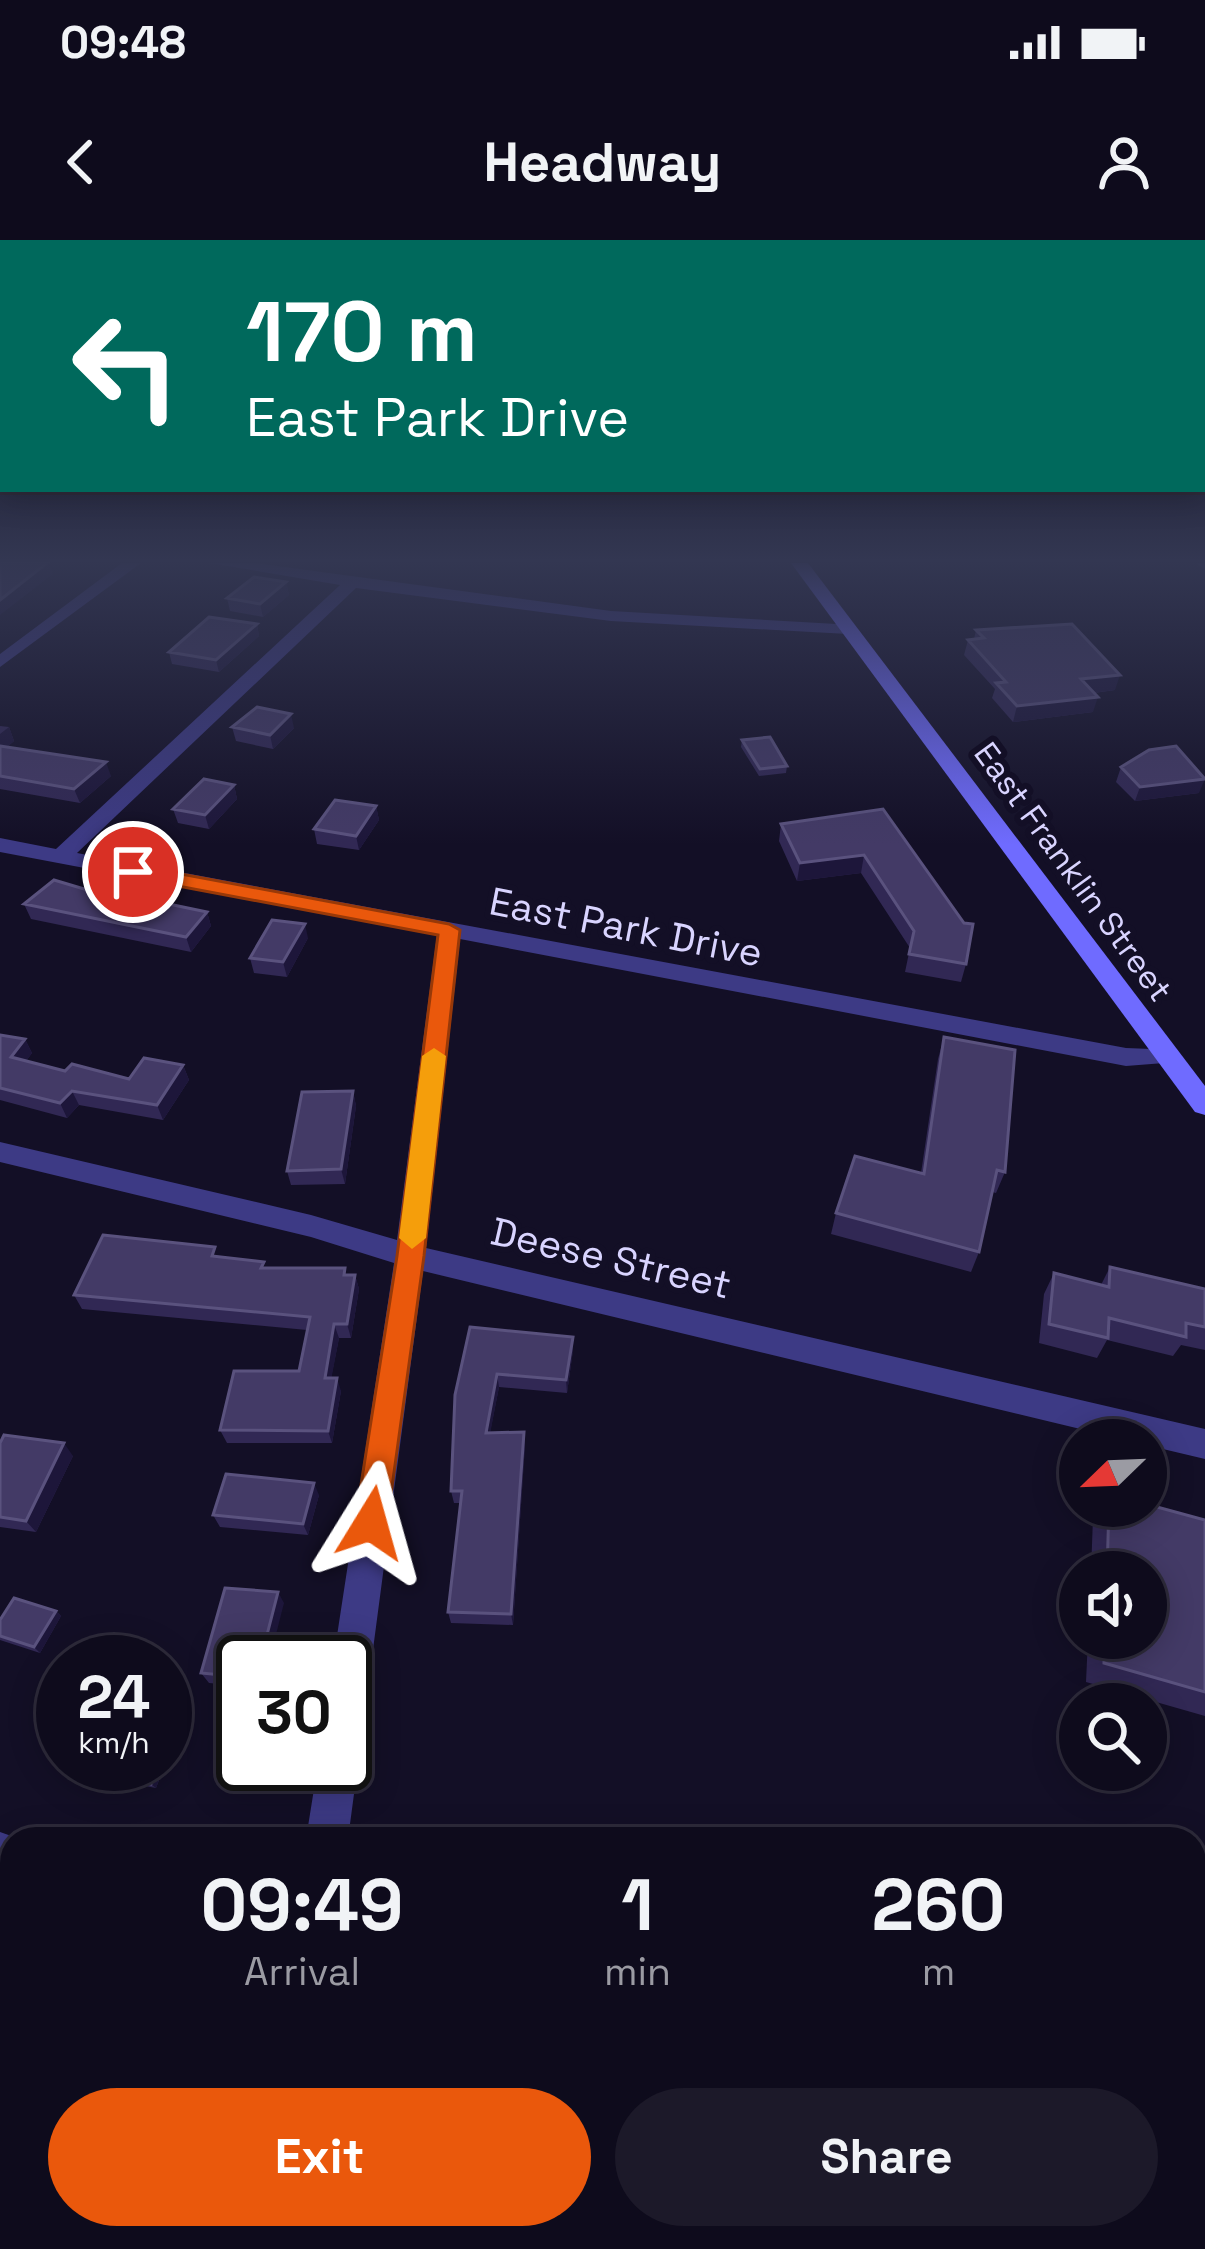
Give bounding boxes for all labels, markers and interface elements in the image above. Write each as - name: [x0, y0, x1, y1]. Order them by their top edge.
- text: 09:48: [60, 14, 186, 71]
- text: Headway: [484, 128, 721, 197]
- icon: back: [48, 129, 114, 195]
- icon: person: [1091, 129, 1157, 195]
- text: 170 m: [246, 278, 478, 386]
- icon: left: [48, 288, 204, 444]
- text: East Park Drive: [246, 383, 629, 452]
- street label: East Franklin Street: [965, 734, 1181, 1010]
- pin: [82, 821, 184, 923]
- icon: arrive: [100, 839, 166, 905]
- street label: East Park Drive: [485, 877, 767, 977]
- street label: Deese Street: [486, 1207, 736, 1309]
- north arrow: [1059, 1419, 1167, 1527]
- map controls: [1059, 1419, 1167, 1791]
- position arrow: [308, 1460, 434, 1586]
- button: sound: [1059, 1551, 1167, 1659]
- speed limit sign: 30: [216, 1635, 372, 1791]
- text: 24: [78, 1659, 150, 1736]
- button: search: [1059, 1683, 1167, 1791]
- text: km/h: [78, 1723, 150, 1762]
- text: 09:49: [201, 1859, 403, 1951]
- text: 1: [621, 1859, 654, 1951]
- text: 260: [872, 1859, 1005, 1951]
- text: Arrival: [244, 1947, 360, 1996]
- text: min: [604, 1947, 671, 1996]
- text: m: [922, 1947, 955, 1996]
- button: Exit: [48, 2088, 591, 2226]
- button: Share: [615, 2088, 1158, 2226]

